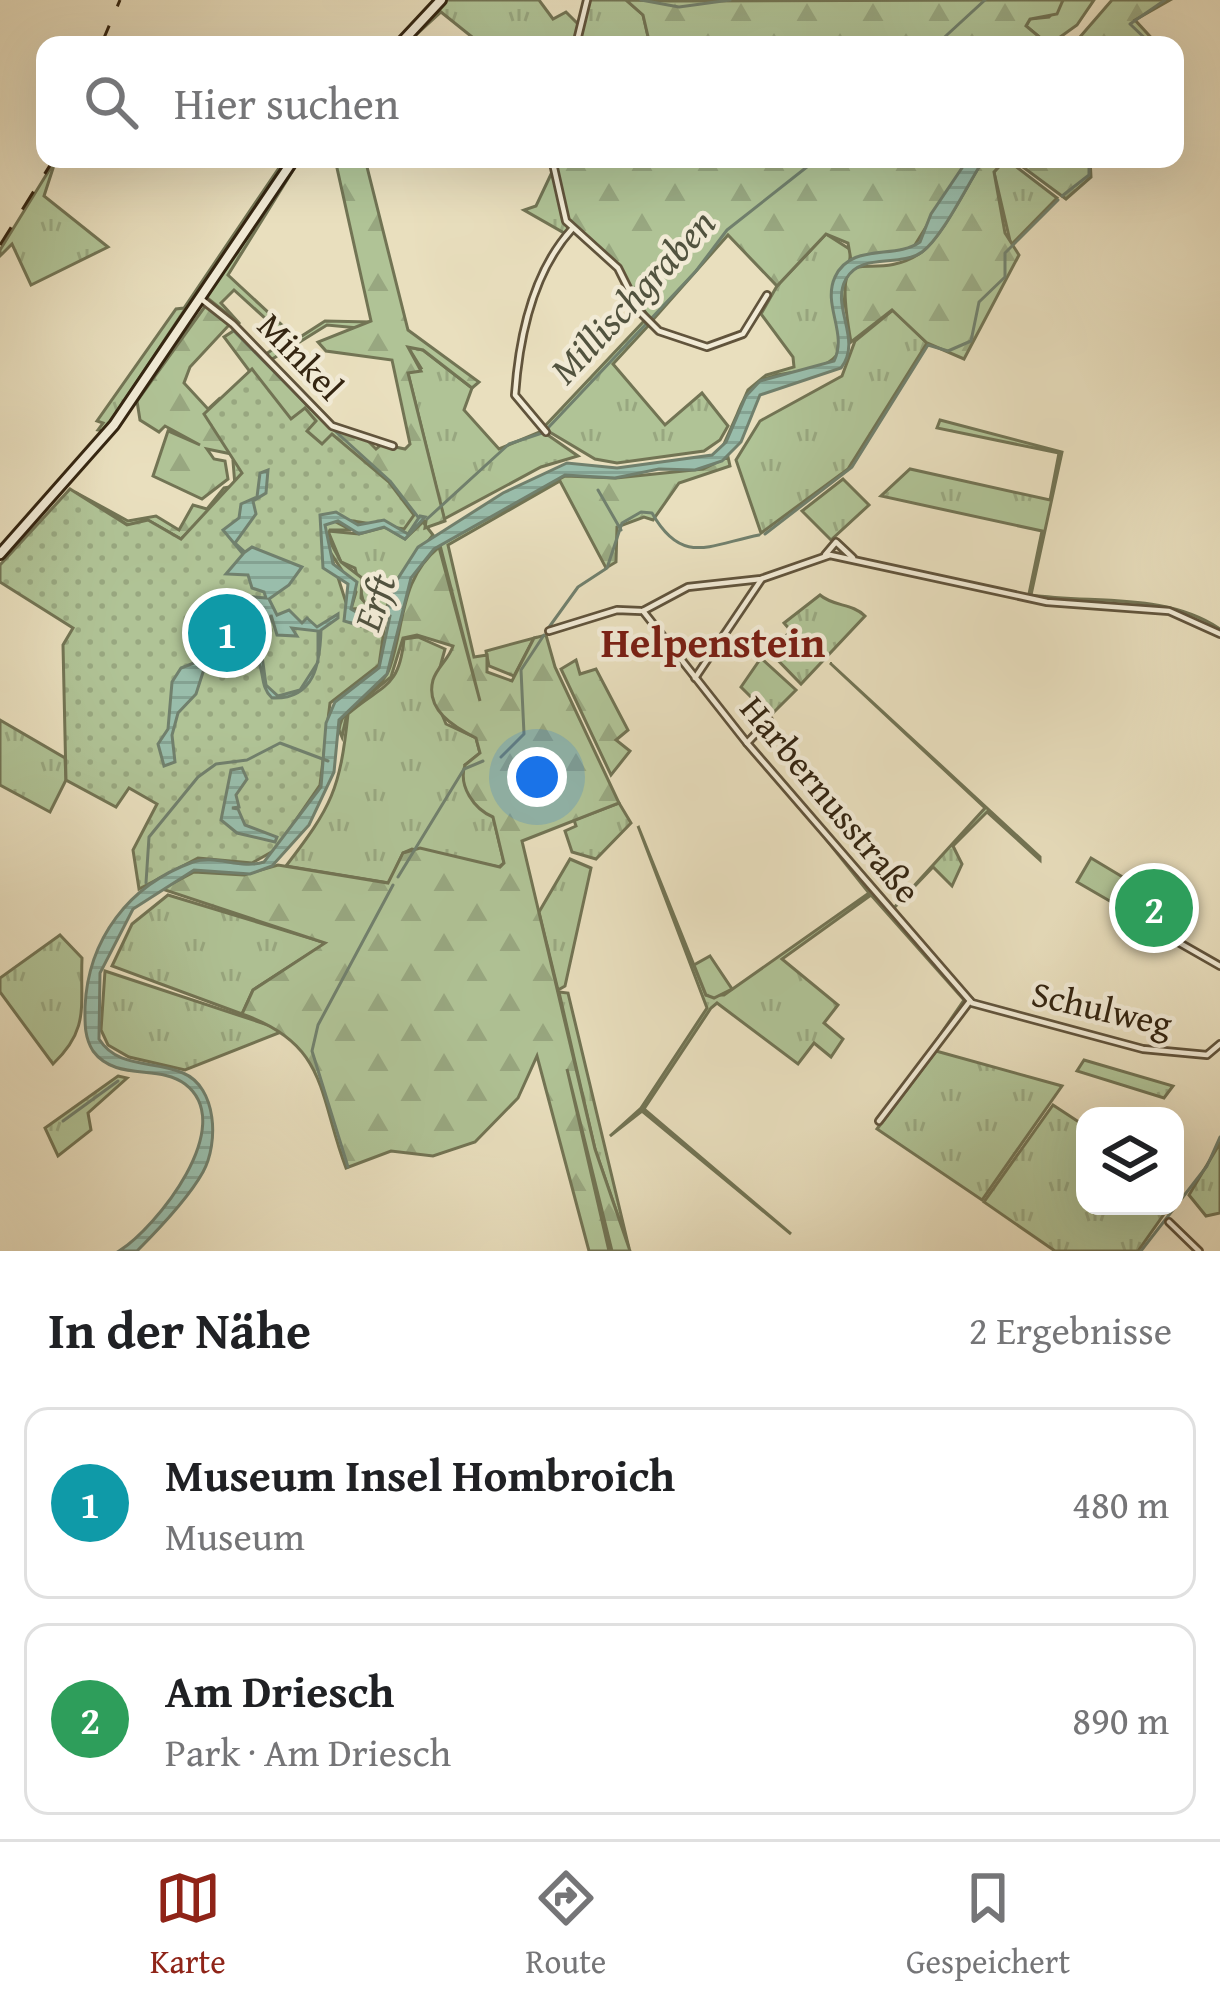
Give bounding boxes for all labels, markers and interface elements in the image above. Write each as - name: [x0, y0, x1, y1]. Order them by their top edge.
- search box: [36, 36, 1184, 168]
- icon: search: [78, 69, 144, 135]
- text: Hier suchen: [174, 70, 399, 135]
- water label: Millischgraben: [536, 195, 728, 396]
- street label: Minkel: [246, 300, 357, 412]
- water label: Erft: [337, 566, 410, 639]
- pin: 1: [188, 588, 266, 678]
- district label: Helpenstein: [601, 611, 825, 672]
- street label: Harbernusstraße: [729, 683, 934, 914]
- your location: [507, 747, 567, 807]
- pin: 2: [1115, 863, 1193, 953]
- street label: Schulweg: [1027, 966, 1178, 1049]
- map controls: [1076, 1107, 1184, 1215]
- button: layers: [1076, 1107, 1184, 1215]
- text: In der Nähe: [48, 1292, 311, 1367]
- text: 2 Ergebnisse: [969, 1301, 1172, 1358]
- text: Museum Insel Hombroich: [165, 1442, 675, 1507]
- text: 1: [80, 1475, 100, 1532]
- text: 480 m: [1072, 1475, 1169, 1532]
- text: Museum: [165, 1507, 305, 1564]
- text: Am Driesch: [165, 1658, 394, 1723]
- text: 2: [80, 1691, 100, 1748]
- text: 890 m: [1072, 1691, 1169, 1748]
- text: Park · Am Driesch: [165, 1723, 451, 1780]
- tab: Karte: [150, 1865, 226, 1985]
- tab: Route: [526, 1865, 606, 1985]
- tab: Gespeichert: [906, 1865, 1070, 1985]

